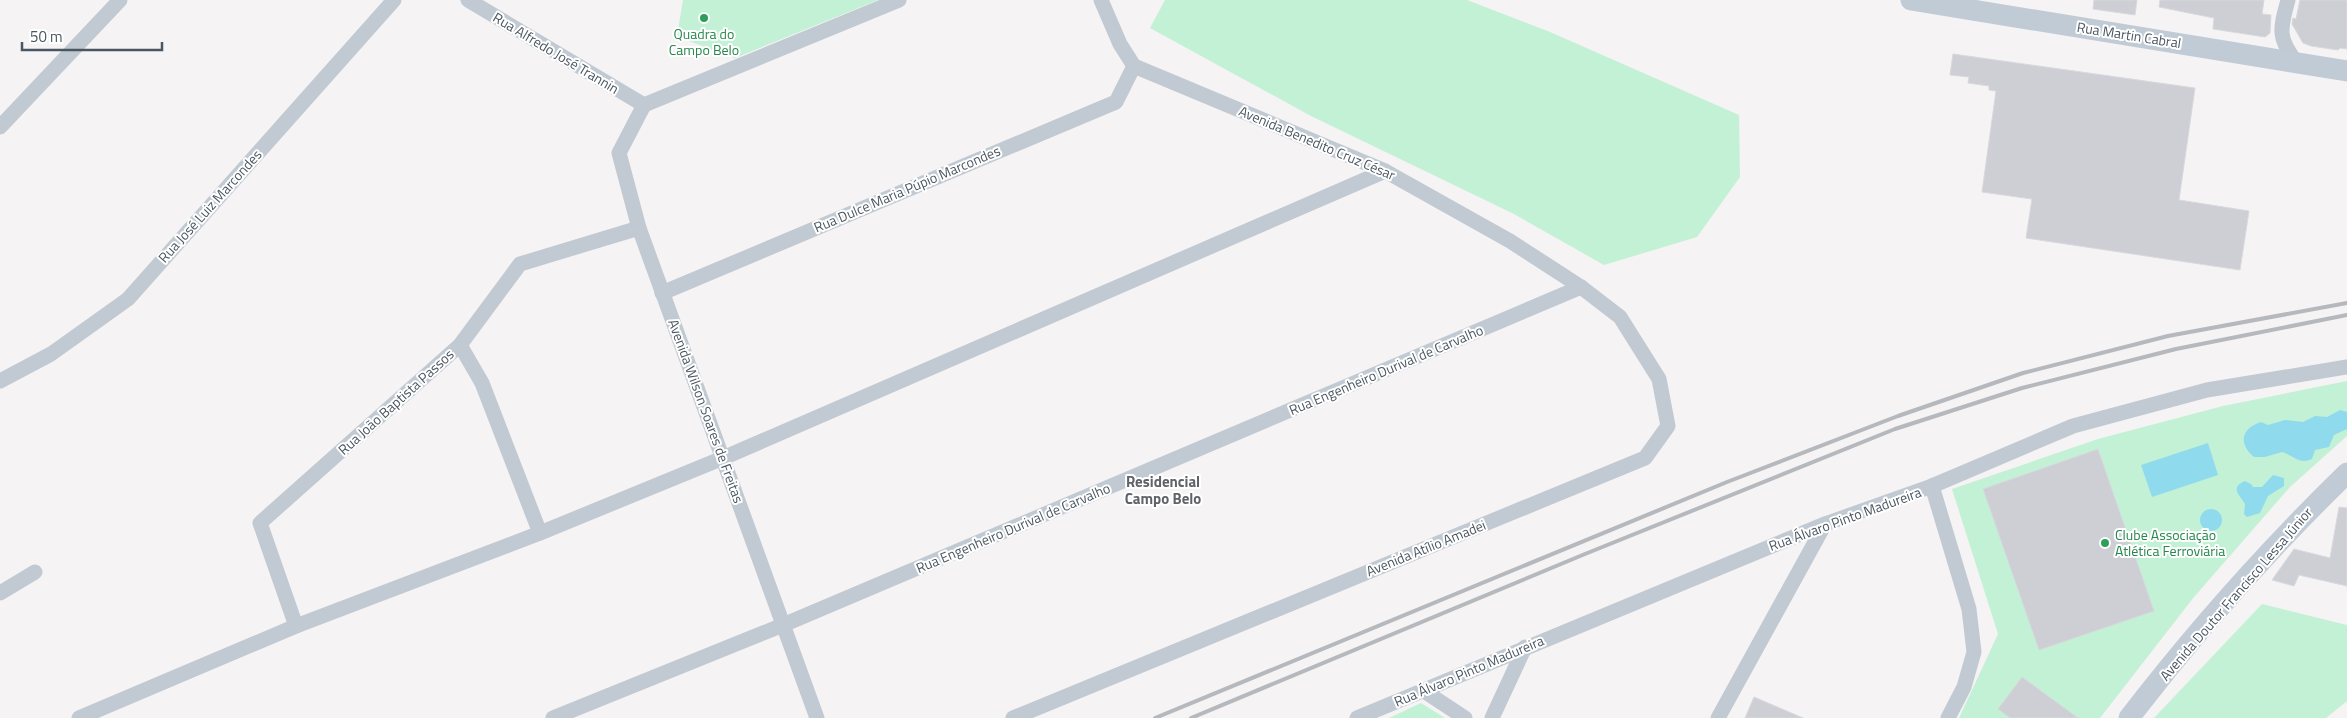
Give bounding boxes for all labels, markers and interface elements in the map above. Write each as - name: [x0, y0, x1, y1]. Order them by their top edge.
- street label: Rua Alfredo José Trannin: [489, 7, 623, 99]
- marker: Quadra do Campo Belo: [698, 12, 710, 24]
- street label: Rua Martin Cabral: [2075, 16, 2183, 53]
- scale bar: [22, 20, 162, 52]
- place label: Quadra do Campo Belo: [669, 23, 739, 60]
- text: 50 m: [30, 25, 63, 48]
- street label: Avenida Benedito Cruz César: [1236, 100, 1399, 185]
- street label: Rua Dulce Maria Púpio Marcondes: [810, 140, 1003, 237]
- street label: Rua José Luiz Marcondes: [153, 144, 266, 267]
- street label: Avenida Wilson Soares de Freitas: [663, 316, 750, 506]
- street label: Rua Engenheiro Durival de Carvalho: [1285, 319, 1486, 420]
- street label: Rua João Baptista Passos: [333, 344, 458, 459]
- district label: Residencial Campo Belo: [1125, 470, 1201, 510]
- street label: Rua Engenheiro Durival de Carvalho: [912, 477, 1113, 578]
- street label: Rua Álvaro Pinto Madureira: [1766, 481, 1924, 556]
- street label: Avenida Doutor Francisco Lessa Júnior: [2154, 502, 2317, 685]
- street label: Avenida Atílio Amadei: [1363, 514, 1489, 581]
- place label: Clube Associação Atlética Ferroviária: [2115, 524, 2225, 561]
- marker: Clube Associação Atlética Ferroviária: [2099, 537, 2111, 549]
- street label: Rua Álvaro Pinto Madureira: [1391, 629, 1547, 712]

